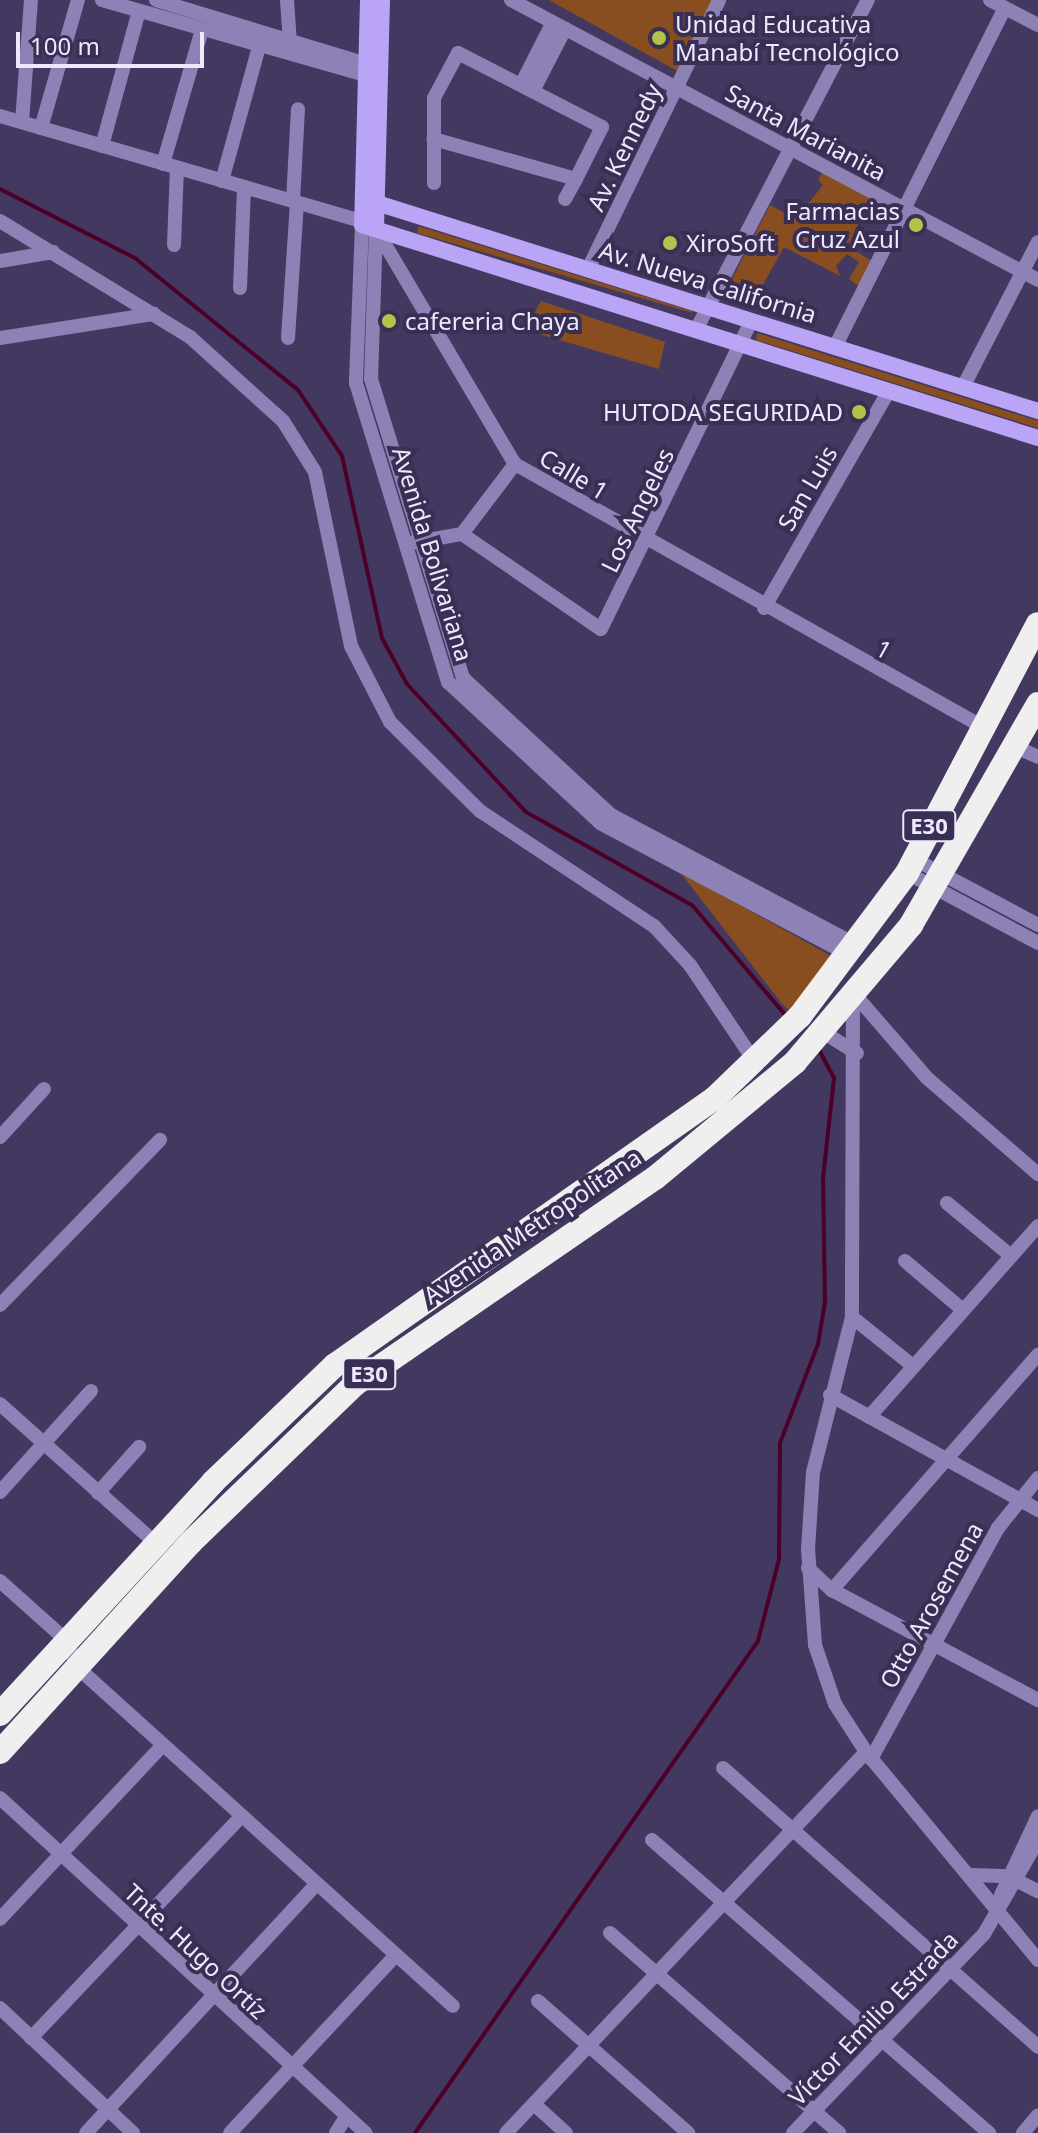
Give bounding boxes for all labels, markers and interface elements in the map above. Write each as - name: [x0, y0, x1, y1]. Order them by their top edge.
- place label: Unidad Educativa Manabí Tecnológico: [675, 10, 899, 66]
- scale bar: [20, 16, 208, 66]
- text: 100 m: [30, 29, 100, 62]
- marker: Unidad Educativa Manabí Tecnológico: [650, 29, 668, 47]
- street label: Santa Marianita: [721, 78, 891, 186]
- street label: Av. Kennedy: [581, 79, 667, 215]
- place label: Farmacias Cruz Azul: [786, 197, 900, 253]
- marker: Farmacias Cruz Azul: [907, 216, 925, 234]
- place label: XiroSoft: [686, 229, 775, 257]
- marker: XiroSoft: [661, 234, 679, 252]
- street label: Av. Nueva California: [596, 235, 820, 329]
- place label: cafereria Chaya: [405, 307, 580, 335]
- marker: cafereria Chaya: [380, 312, 398, 330]
- place label: HUTODA SEGURIDAD: [603, 398, 843, 426]
- marker: HUTODA SEGURIDAD: [850, 403, 868, 421]
- street label: San Luis: [771, 441, 843, 535]
- street label: Calle 1: [535, 442, 613, 506]
- street label: Avenida Bolivariana: [387, 443, 479, 665]
- street label: Los Angeles: [595, 443, 679, 577]
- street label: 1: [871, 633, 897, 665]
- road number: E30: [901, 808, 957, 844]
- street label: Avenida Metropolitana: [418, 1142, 646, 1310]
- road number: E30: [341, 1356, 397, 1392]
- street label: Otto Arosemena: [873, 1517, 989, 1693]
- street label: Tnte. Hugo Ortíz: [119, 1877, 273, 2025]
- street label: Víctor Emilio Estrada: [782, 1925, 964, 2111]

